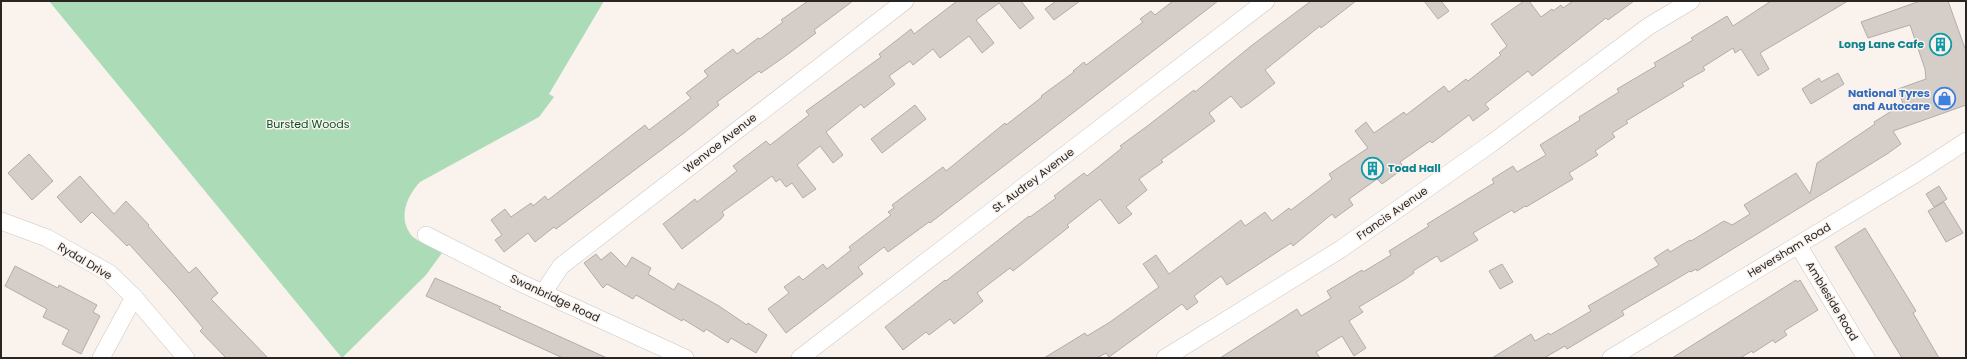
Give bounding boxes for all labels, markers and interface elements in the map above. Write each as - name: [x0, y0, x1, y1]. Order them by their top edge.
- building icon: Long Lane Cafe: [1927, 31, 1953, 57]
- place label: Long Lane Cafe: [1839, 36, 1924, 52]
- place label: National Tyres and Autocare: [1848, 85, 1930, 114]
- shop icon: National Tyres and Autocare: [1932, 86, 1958, 112]
- street label: Wenvoe Avenue: [680, 109, 760, 177]
- park label: Bursted Woods: [267, 116, 350, 132]
- street label: St. Audrey Avenue: [989, 144, 1077, 216]
- building icon: Toad Hall: [1360, 155, 1386, 181]
- place label: Toad Hall: [1388, 160, 1441, 176]
- street label: Francis Avenue: [1353, 182, 1431, 244]
- street label: Heversham Road: [1744, 219, 1834, 281]
- street label: Rydal Drive: [55, 238, 115, 284]
- street label: Ambleside Road: [1802, 258, 1862, 344]
- street label: Swanbridge Road: [507, 270, 603, 326]

